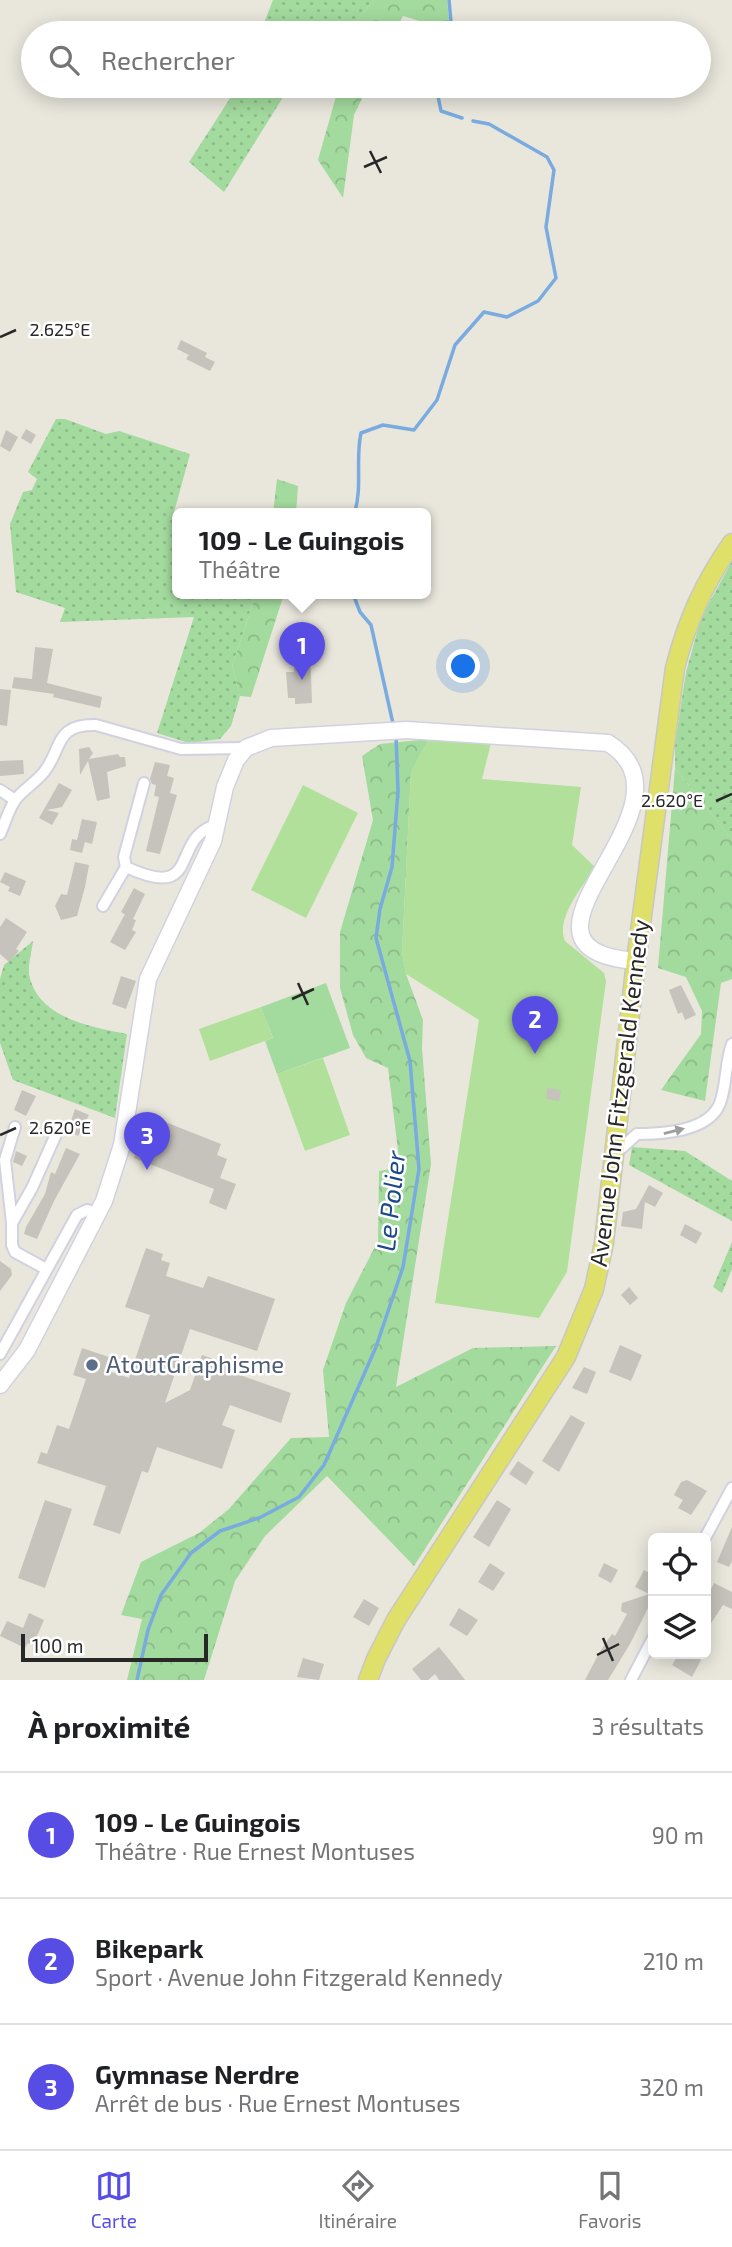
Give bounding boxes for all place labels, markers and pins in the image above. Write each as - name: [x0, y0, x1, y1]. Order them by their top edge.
- pin: 1: [279, 622, 325, 680]
- pin: 2: [512, 996, 558, 1054]
- pin: 3: [124, 1112, 170, 1170]
- place label: AtoutGraphisme: [106, 1349, 284, 1378]
- marker: AtoutGraphisme: [84, 1357, 100, 1373]

